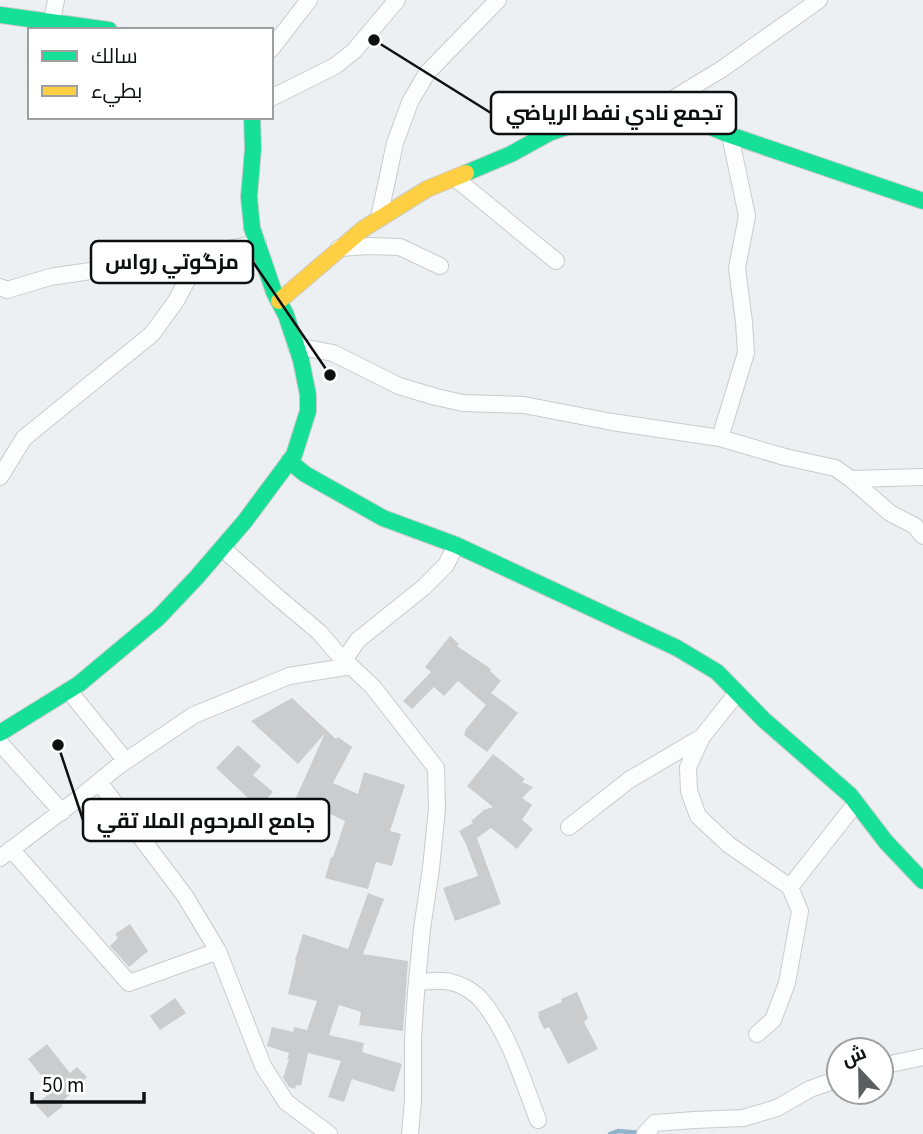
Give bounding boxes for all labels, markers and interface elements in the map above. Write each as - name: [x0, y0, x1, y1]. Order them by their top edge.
- legend: [28, 28, 273, 119]
- text: سالك: [91, 41, 138, 71]
- text: بطيء: [91, 76, 142, 107]
- callout: تجمع نادي نفط الرياضي: [491, 92, 736, 134]
- text: تجمع نادي نفط الرياضي: [506, 98, 724, 130]
- callout: مزگوتي رواس: [91, 241, 253, 283]
- text: مزگوتي رواس: [105, 247, 239, 279]
- callout: جامع المرحوم الملا تقي: [83, 799, 329, 841]
- text: جامع المرحوم الملا تقي: [97, 806, 315, 838]
- north arrow: [825, 1036, 895, 1106]
- text: ش: [838, 1040, 871, 1074]
- scale bar: [32, 1060, 144, 1104]
- text: 50 m: [42, 1070, 84, 1100]

